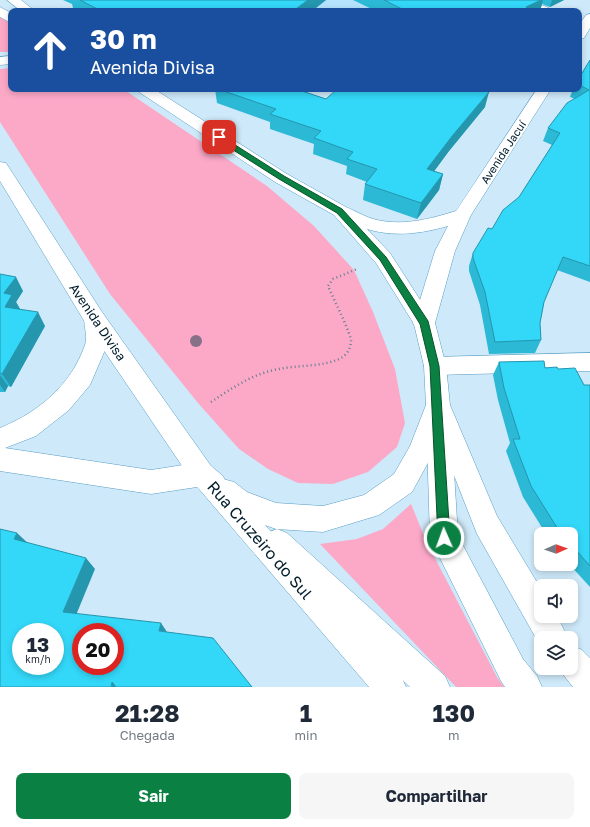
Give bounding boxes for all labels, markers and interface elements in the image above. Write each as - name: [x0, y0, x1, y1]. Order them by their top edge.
- text: 30 m: [90, 22, 157, 55]
- icon: ahead: [24, 24, 76, 76]
- text: Avenida Divisa: [90, 56, 215, 78]
- street label: Avenida Jacuí: [478, 117, 529, 186]
- pin: [202, 120, 236, 154]
- icon: arrive: [208, 126, 230, 148]
- street label: Avenida Divisa: [66, 280, 130, 364]
- street label: Rua Cruzeiro do Sul: [203, 477, 317, 603]
- position arrow: [423, 517, 465, 559]
- north arrow: [534, 527, 578, 571]
- map controls: [534, 527, 578, 675]
- button: sound: [534, 579, 578, 623]
- speed limit sign: 20: [72, 623, 124, 675]
- button: layers: [534, 631, 578, 675]
- text: 13: [27, 632, 49, 656]
- text: km/h: [25, 653, 51, 665]
- text: 21:28: [115, 698, 180, 727]
- text: 1: [300, 698, 312, 727]
- text: 130: [432, 698, 475, 727]
- text: Chegada: [120, 727, 175, 743]
- text: min: [295, 727, 318, 743]
- text: m: [448, 727, 460, 743]
- button: Sair: [16, 773, 291, 819]
- button: Compartilhar: [299, 773, 574, 819]

